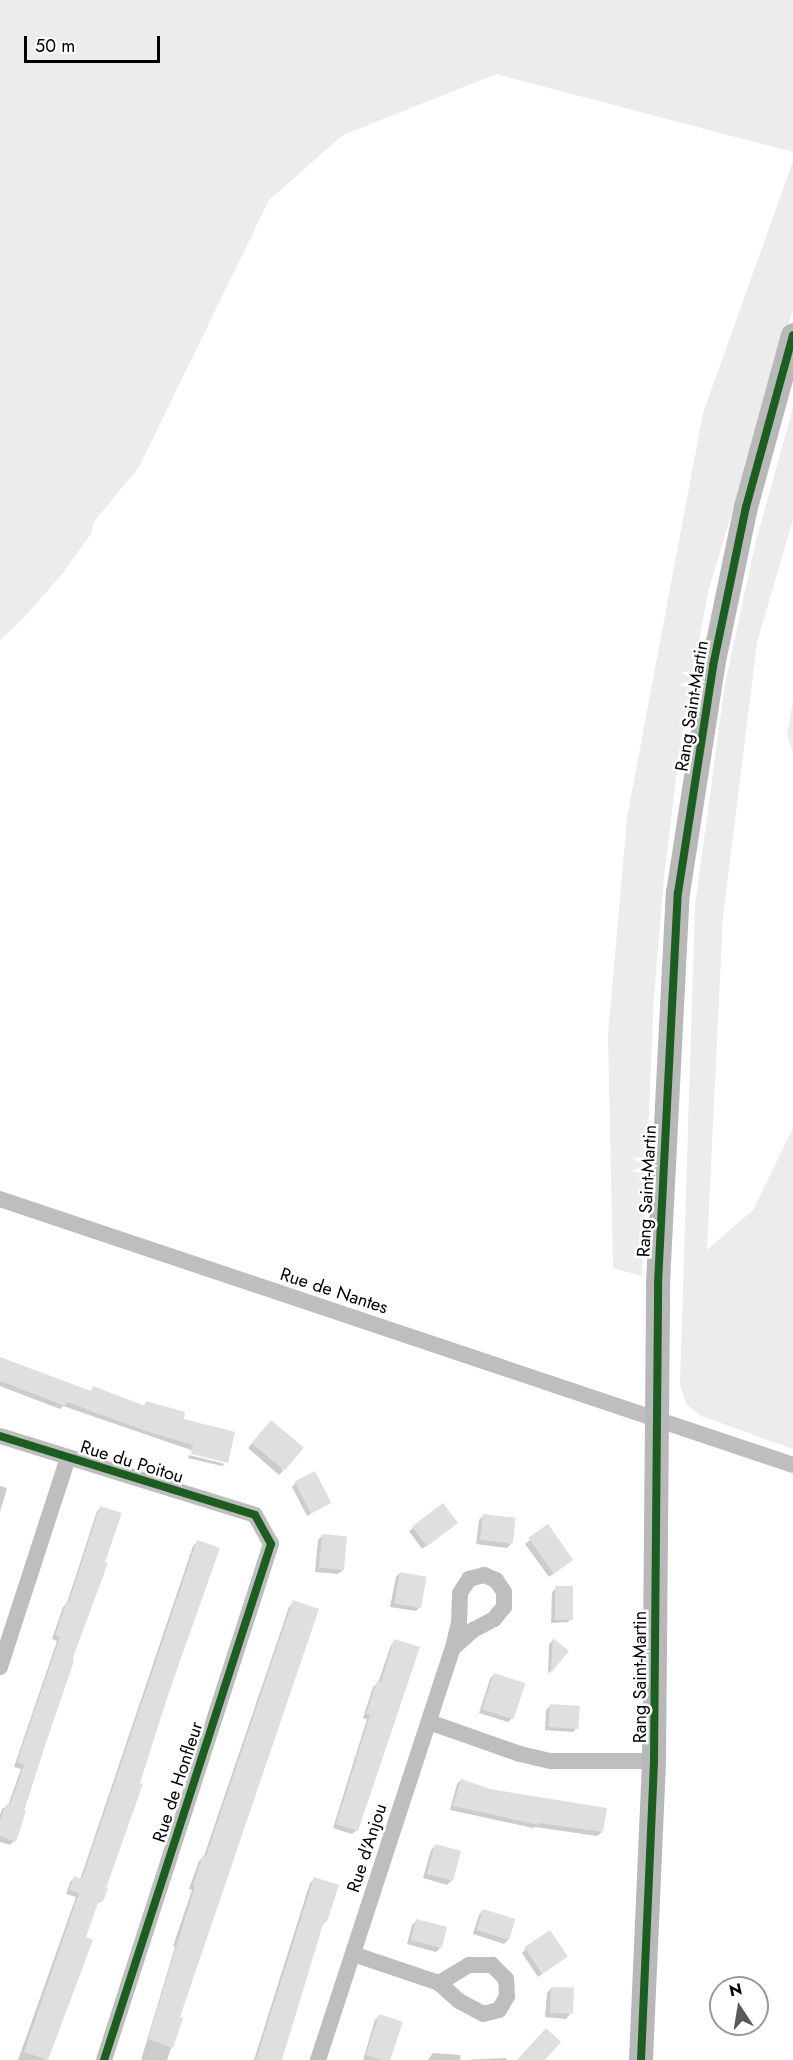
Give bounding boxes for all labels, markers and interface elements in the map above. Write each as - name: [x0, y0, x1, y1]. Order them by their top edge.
- scale bar: [27, 24, 164, 62]
- text: 50 m: [35, 33, 75, 59]
- street label: Rang Saint-Martin: [671, 639, 713, 773]
- street label: Rang Saint-Martin: [633, 1124, 661, 1258]
- street label: Rue de Nantes: [277, 1263, 391, 1319]
- street label: Rue du Poitou: [78, 1436, 186, 1488]
- street label: Rang Saint-Martin: [629, 1611, 651, 1743]
- street label: Rue de Honfleur: [148, 1719, 208, 1845]
- street label: Rue d'Anjou: [343, 1801, 391, 1895]
- north arrow: [709, 1976, 769, 2036]
- text: N: [727, 1977, 744, 2002]

